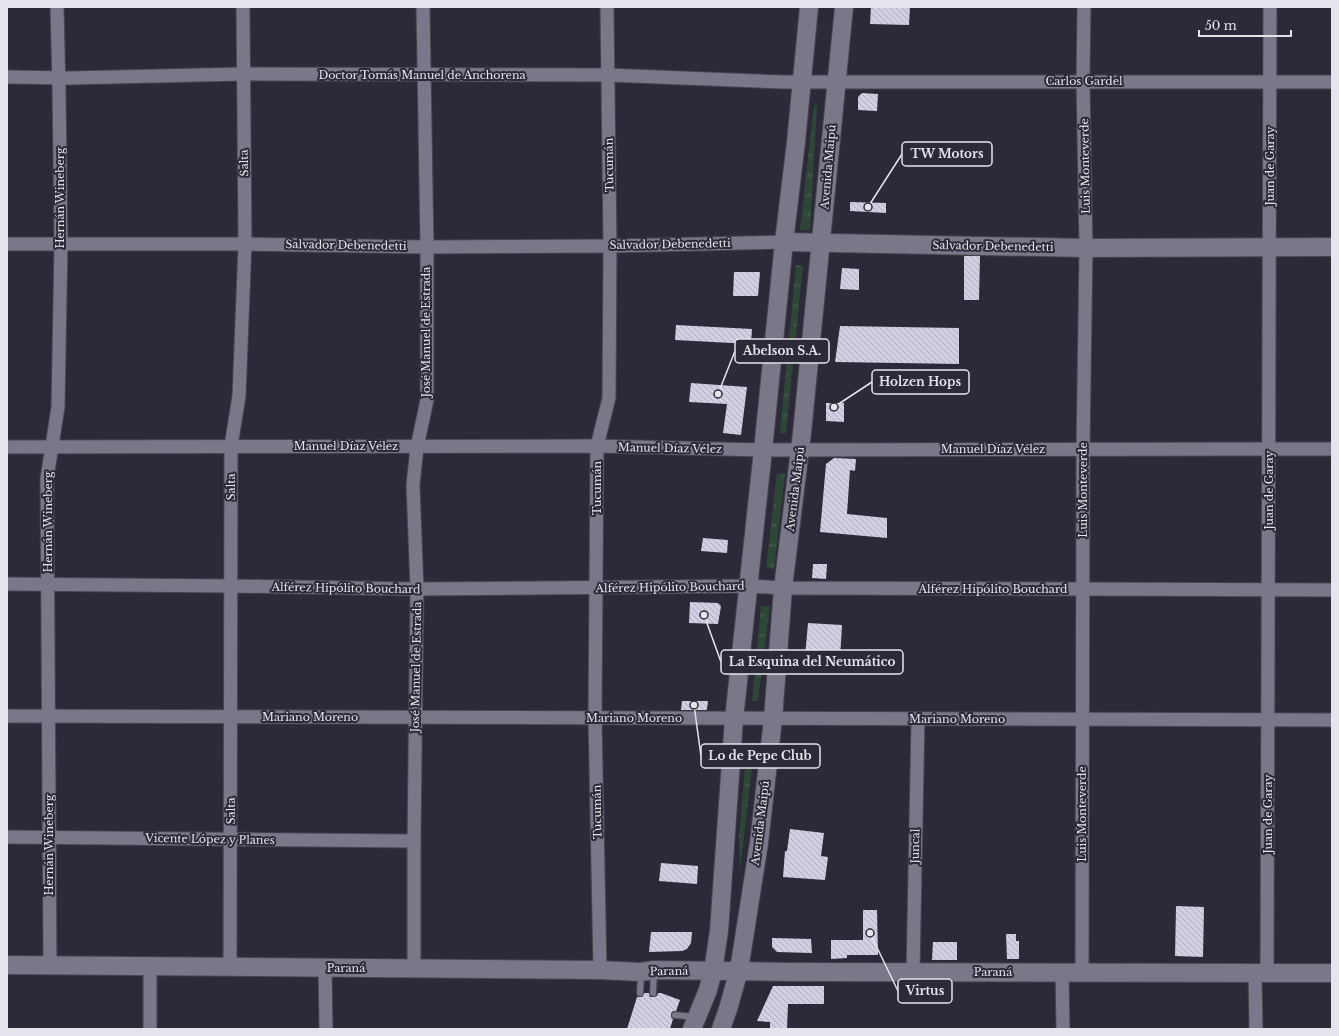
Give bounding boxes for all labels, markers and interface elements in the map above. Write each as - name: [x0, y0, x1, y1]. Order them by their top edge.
- scale bar: [1199, 12, 1291, 38]
- text: 50 m: [1205, 18, 1237, 33]
- street label: Doctor Tomás Manuel de Anchorena: [318, 68, 526, 82]
- street label: Carlos Gardel: [1045, 74, 1123, 88]
- street label: Luis Monteverde: [1077, 118, 1093, 214]
- street label: Avenida Maipú: [817, 123, 839, 211]
- street label: Juan de Garay: [1263, 127, 1277, 208]
- street label: Tucumán: [602, 137, 616, 192]
- callout: TW Motors: [902, 142, 992, 166]
- text: TW Motors: [910, 146, 984, 161]
- street label: Hernán Wineberg: [53, 147, 67, 249]
- street label: Salta: [237, 148, 251, 177]
- street label: Salvador Debenedetti: [609, 236, 731, 252]
- street label: Salvador Debenedetti: [285, 237, 407, 253]
- street label: Salvador Debenedetti: [932, 238, 1054, 254]
- street label: José Manuel de Estrada: [419, 266, 433, 399]
- callout: Abelson S.A.: [735, 339, 829, 363]
- text: Abelson S.A.: [742, 343, 821, 358]
- callout: Holzen Hops: [872, 370, 969, 394]
- text: Holzen Hops: [879, 374, 961, 389]
- street label: Manuel Díaz Vélez: [294, 439, 398, 453]
- street label: Manuel Díaz Vélez: [618, 440, 722, 456]
- street label: Manuel Díaz Vélez: [941, 442, 1045, 456]
- street label: Luis Monteverde: [1076, 442, 1090, 538]
- street label: Avenida Maipú: [783, 445, 807, 533]
- street label: Juan de Garay: [1262, 451, 1276, 532]
- street label: Tucumán: [590, 460, 604, 515]
- street label: Hernán Wineberg: [41, 471, 55, 573]
- street label: Salta: [224, 473, 238, 501]
- street label: Alférez Hipólito Bouchard: [594, 579, 745, 595]
- street label: Alférez Hipólito Bouchard: [270, 580, 421, 596]
- street label: Alférez Hipólito Bouchard: [917, 582, 1068, 596]
- street label: José Manuel de Estrada: [408, 601, 424, 734]
- callout: La Esquina del Neumático: [721, 650, 903, 674]
- text: La Esquina del Neumático: [729, 654, 895, 669]
- street label: Mariano Moreno: [262, 710, 358, 724]
- street label: Mariano Moreno: [586, 711, 682, 725]
- street label: Mariano Moreno: [909, 712, 1005, 726]
- callout: Lo de Pepe Club: [701, 744, 820, 768]
- text: Lo de Pepe Club: [708, 748, 812, 763]
- street label: Luis Monteverde: [1075, 766, 1089, 862]
- street label: Juan de Garay: [1261, 775, 1275, 856]
- street label: Avenida Maipú: [748, 779, 772, 867]
- street label: Tucumán: [590, 784, 604, 839]
- street label: Hernán Wineberg: [42, 794, 56, 896]
- street label: Salta: [224, 797, 238, 825]
- street label: Juncal: [908, 828, 922, 865]
- street label: Vicente López y Planes: [144, 831, 275, 847]
- street label: Paraná: [327, 961, 366, 975]
- street label: Paraná: [650, 964, 689, 978]
- street label: Paraná: [974, 965, 1013, 979]
- callout: Virtus: [898, 979, 952, 1003]
- text: Virtus: [905, 983, 945, 998]

